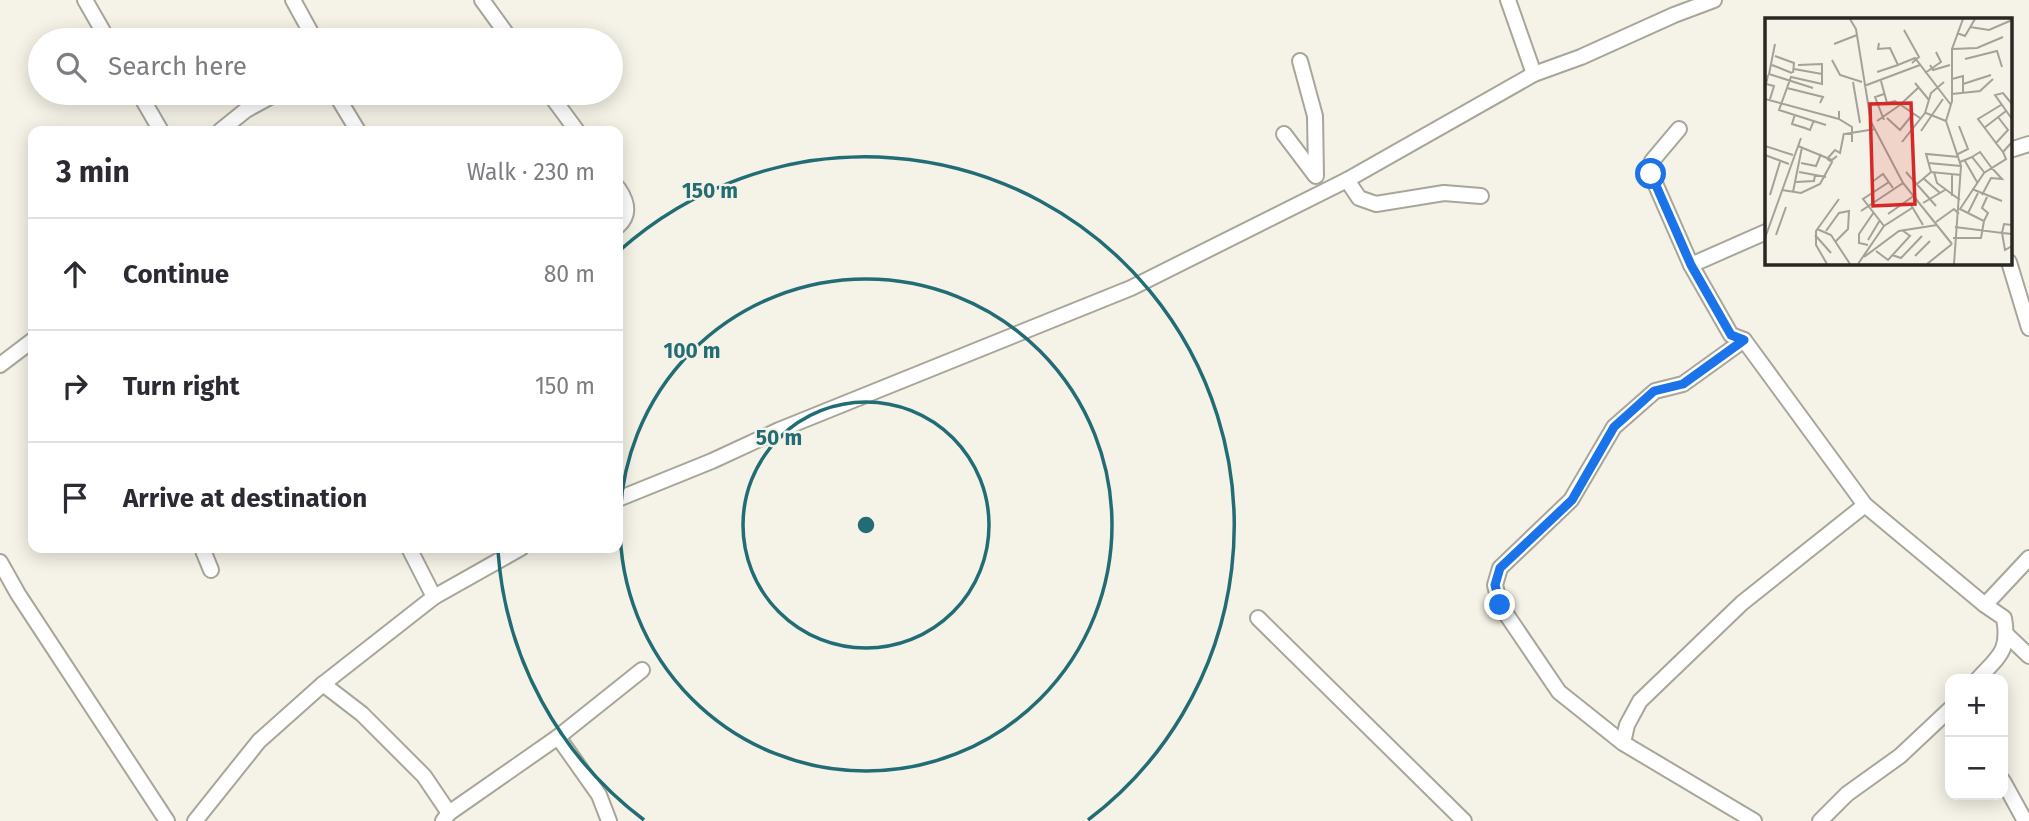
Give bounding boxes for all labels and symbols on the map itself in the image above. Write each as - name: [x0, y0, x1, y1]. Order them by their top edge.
- inset map: [1765, 18, 2011, 264]
- route start: [1635, 158, 1666, 189]
- text: 150 m: [682, 178, 738, 204]
- text: 100 m: [663, 338, 721, 364]
- text: 50 m: [756, 425, 802, 451]
- centre of rings: [854, 513, 878, 537]
- route end: [1484, 589, 1515, 620]

